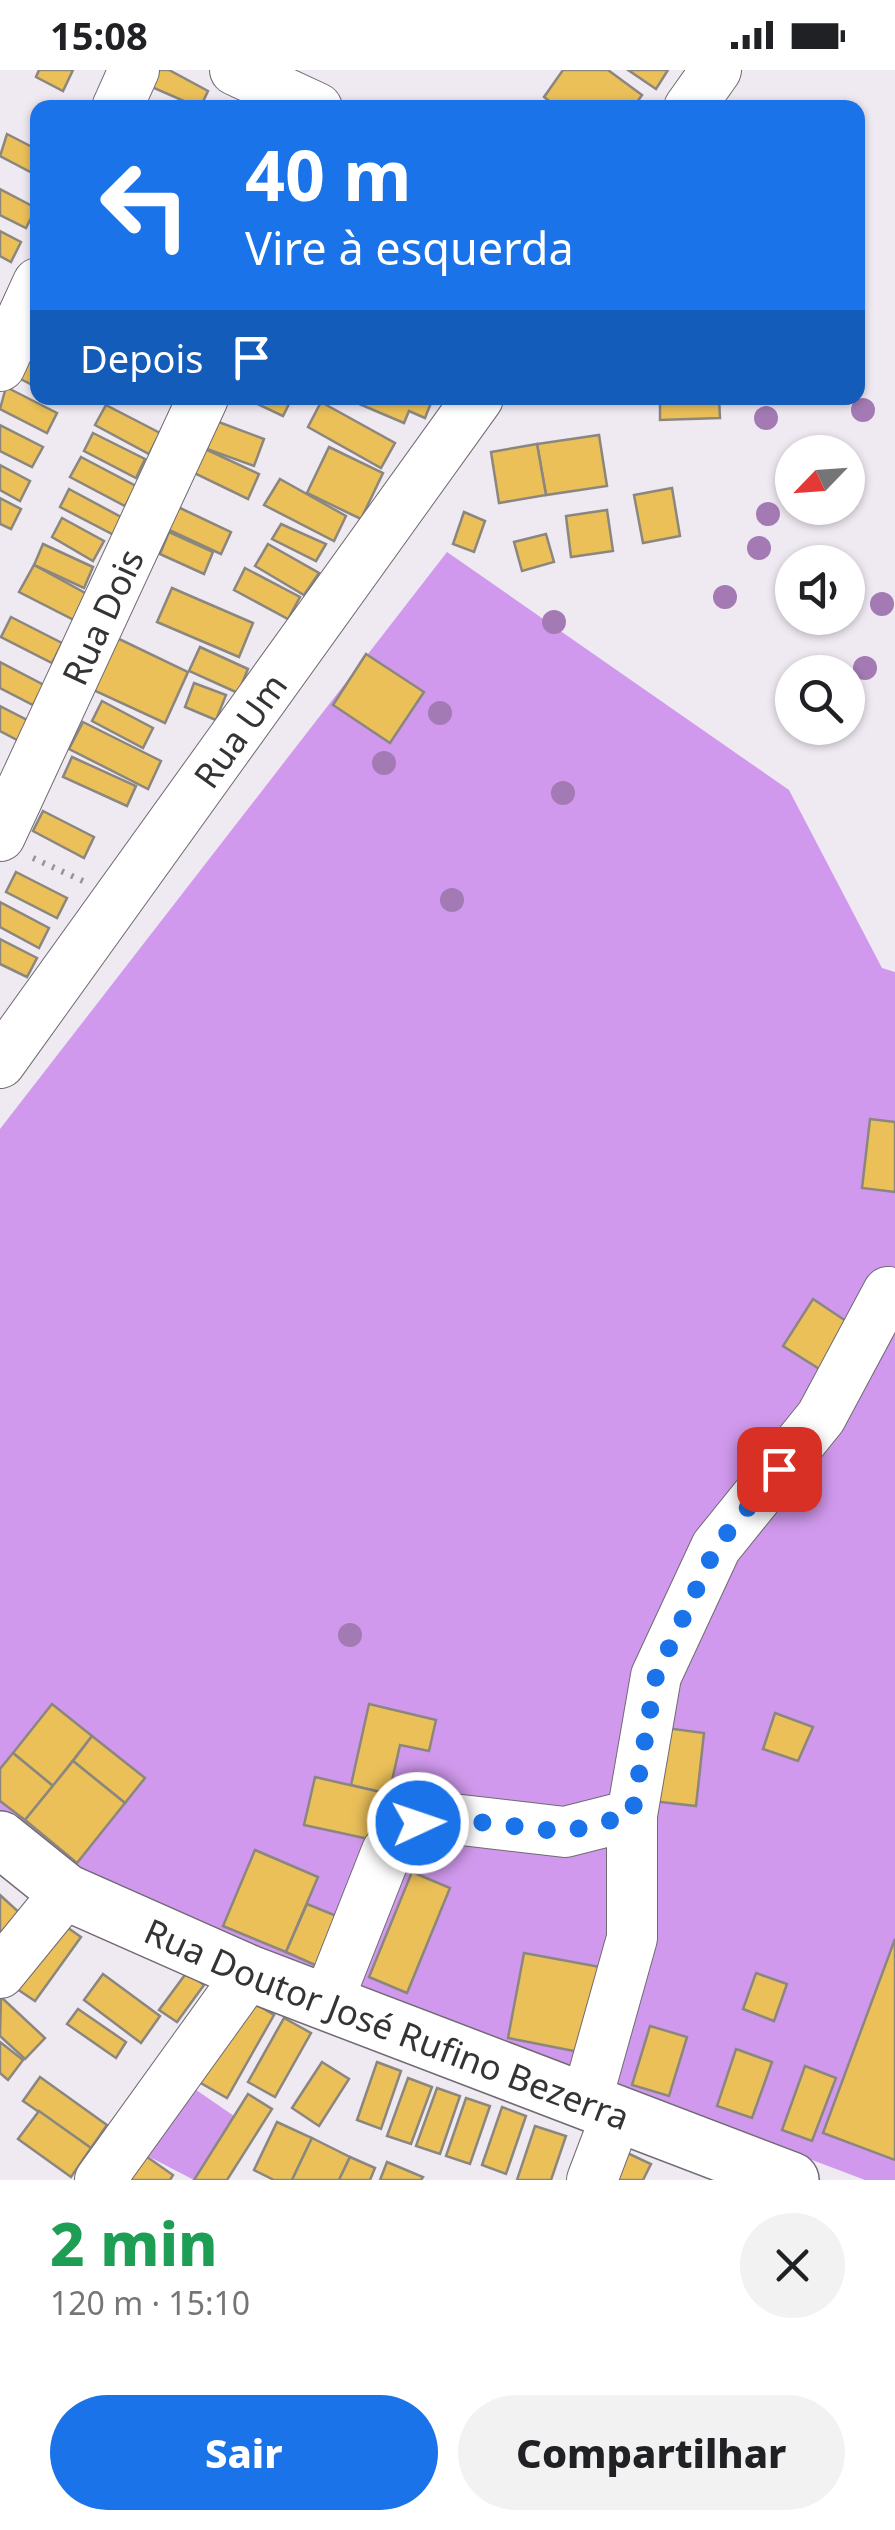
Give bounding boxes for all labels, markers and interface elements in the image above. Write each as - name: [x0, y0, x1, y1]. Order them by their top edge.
- text: 15:08: [50, 9, 148, 61]
- text: 40 m: [245, 126, 412, 222]
- icon: left: [80, 140, 210, 270]
- text: Vire à esquerda: [245, 217, 574, 278]
- icon: arrive: [224, 330, 279, 385]
- text: Depois: [80, 332, 204, 384]
- north arrow: [775, 435, 865, 525]
- map controls: [775, 435, 865, 745]
- street label: Rua Dois: [50, 541, 154, 692]
- button: sound: [775, 545, 865, 635]
- button: search: [775, 655, 865, 745]
- street label: Rua Um: [182, 663, 296, 797]
- pin: [737, 1427, 822, 1512]
- icon: arrive: [752, 1442, 807, 1497]
- position arrow: [366, 1771, 470, 1875]
- street label: Rua Doutor José Rufino Bezerra: [138, 1906, 636, 2140]
- text: 2 min: [50, 2202, 218, 2284]
- button: close: [740, 2213, 845, 2318]
- text: 120 m · 15:10: [50, 2281, 250, 2324]
- button: Sair: [50, 2395, 438, 2510]
- button: Compartilhar: [458, 2395, 845, 2510]

